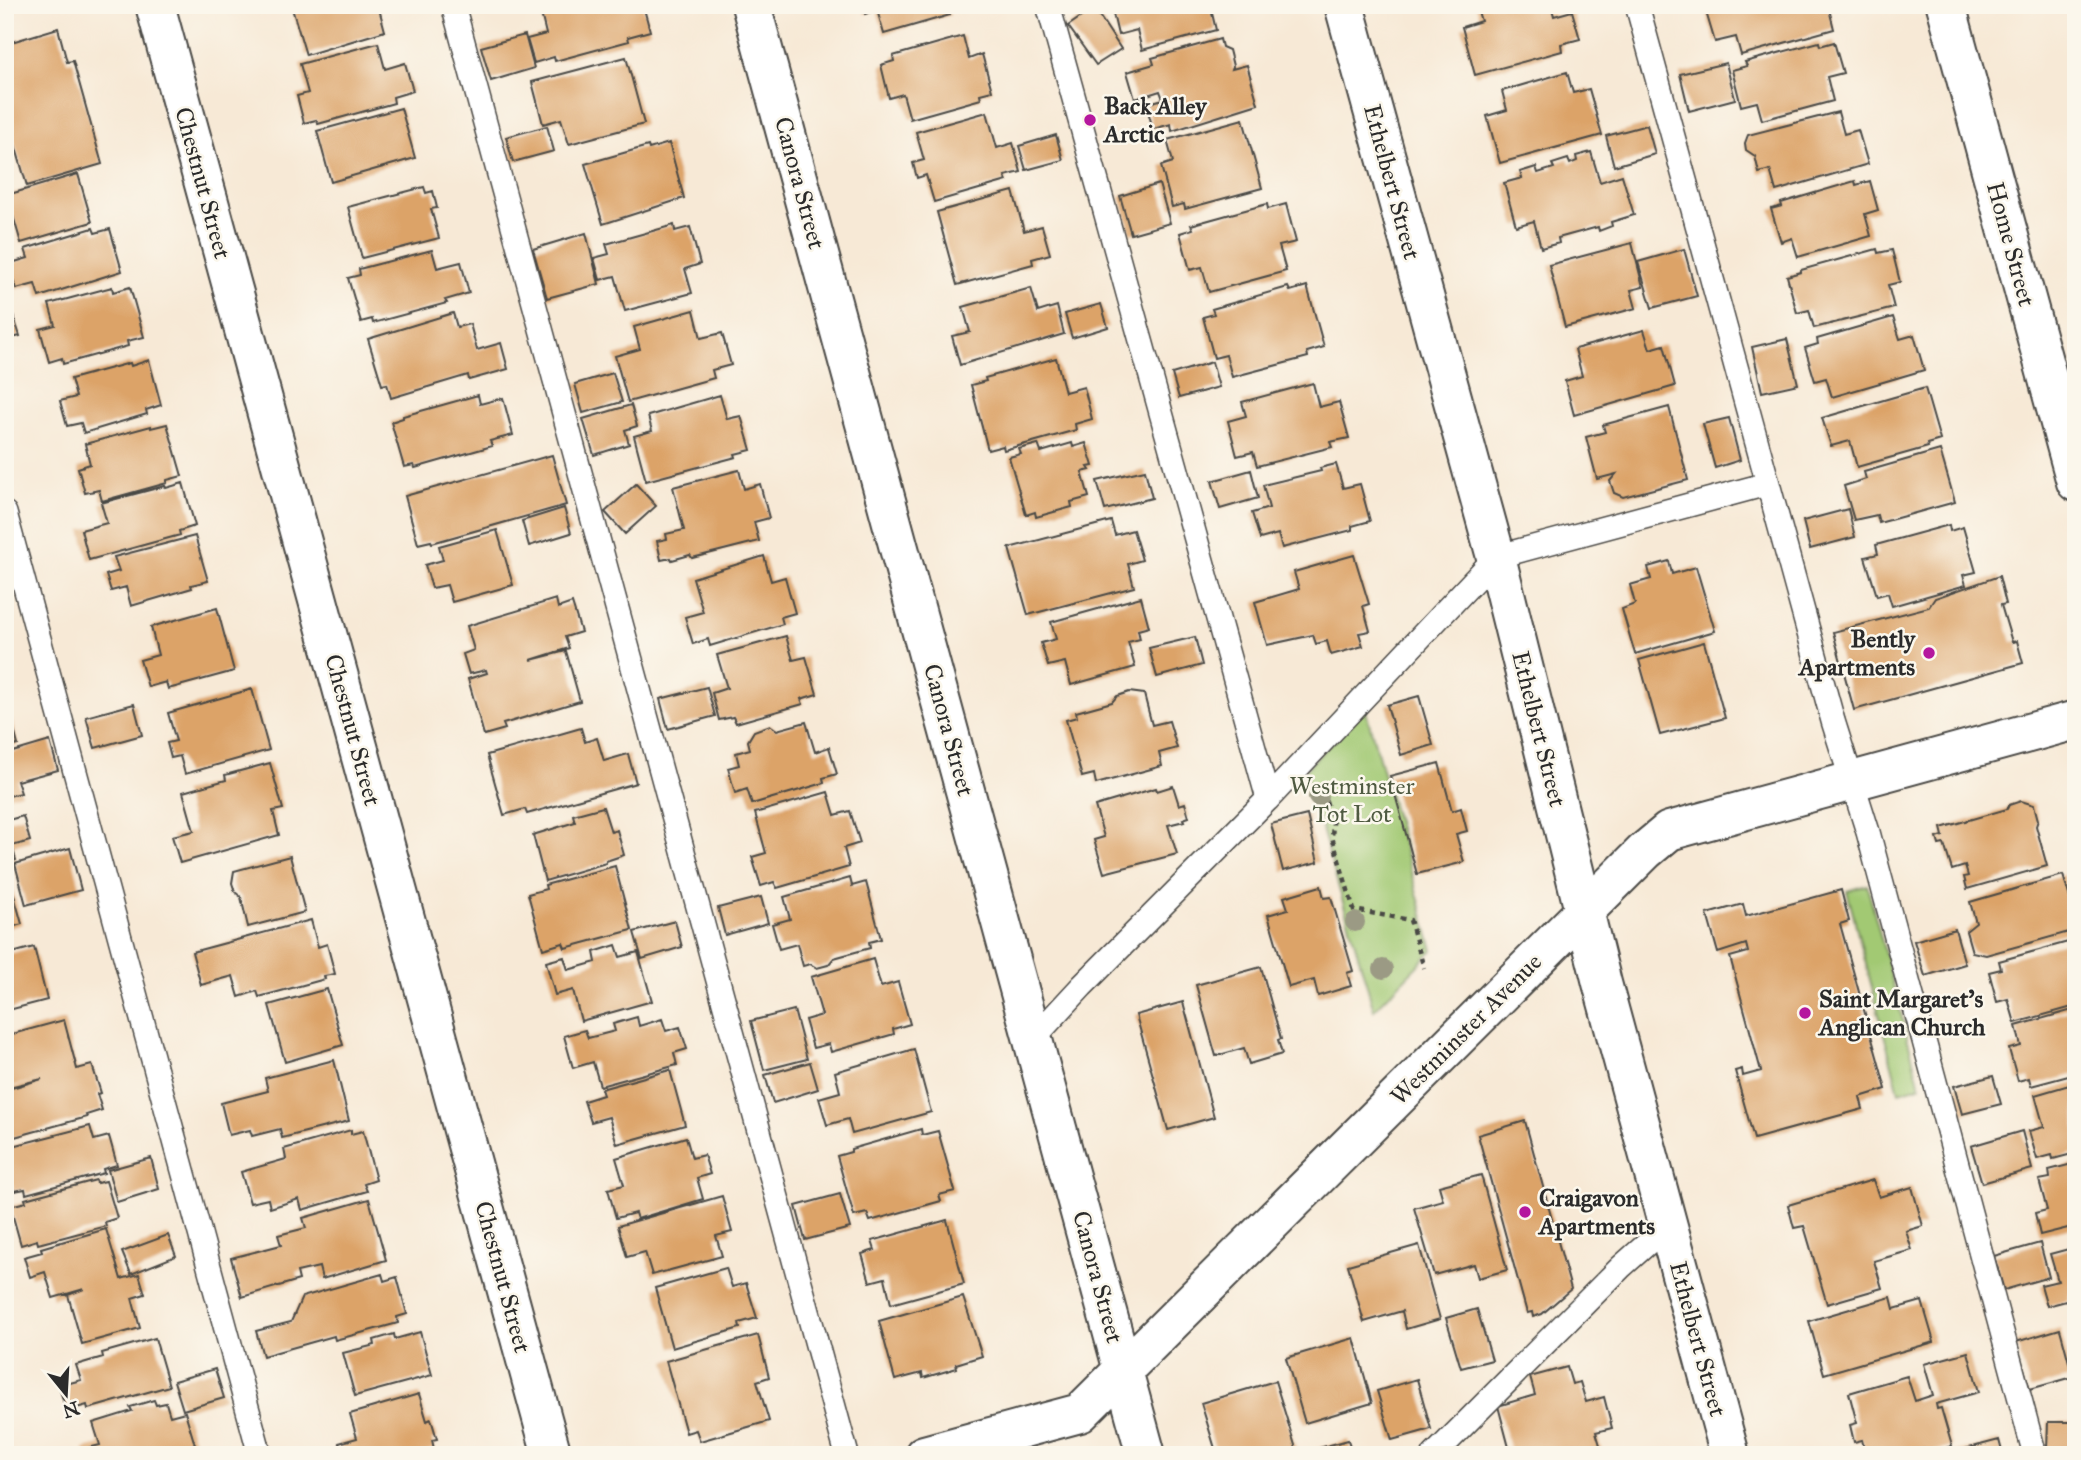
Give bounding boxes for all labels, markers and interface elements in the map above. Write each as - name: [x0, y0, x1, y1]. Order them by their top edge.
- place label: Back Alley Arctic: [1102, 91, 1208, 149]
- street label: Ethelbert Street: [1357, 101, 1427, 263]
- street label: Chestnut Street: [168, 104, 238, 263]
- marker: Back Alley Arctic: [1082, 112, 1098, 128]
- street label: Canora Street: [768, 114, 832, 253]
- street label: Home Street: [1980, 179, 2042, 310]
- place label: Bently Apartments: [1797, 624, 1917, 682]
- marker: Bently Apartments: [1921, 645, 1937, 661]
- street label: Ethelbert Street: [1505, 648, 1573, 810]
- street label: Chestnut Street: [318, 651, 388, 810]
- street label: Canora Street: [917, 661, 981, 800]
- park label: Westminster Tot Lot: [1289, 771, 1415, 829]
- street label: Westminster Avenue: [1384, 947, 1548, 1111]
- place label: Saint Margaret's Anglican Church: [1817, 984, 1986, 1042]
- marker: Saint Margaret's Anglican Church: [1797, 1005, 1813, 1021]
- place label: Craigavon Apartments: [1537, 1183, 1655, 1241]
- street label: Chestnut Street: [468, 1198, 538, 1357]
- marker: Craigavon Apartments: [1517, 1204, 1533, 1220]
- street label: Canora Street: [1066, 1208, 1130, 1347]
- street label: Ethelbert Street: [1663, 1258, 1733, 1420]
- north arrow: [32, 1358, 102, 1428]
- text: N: [60, 1396, 82, 1423]

